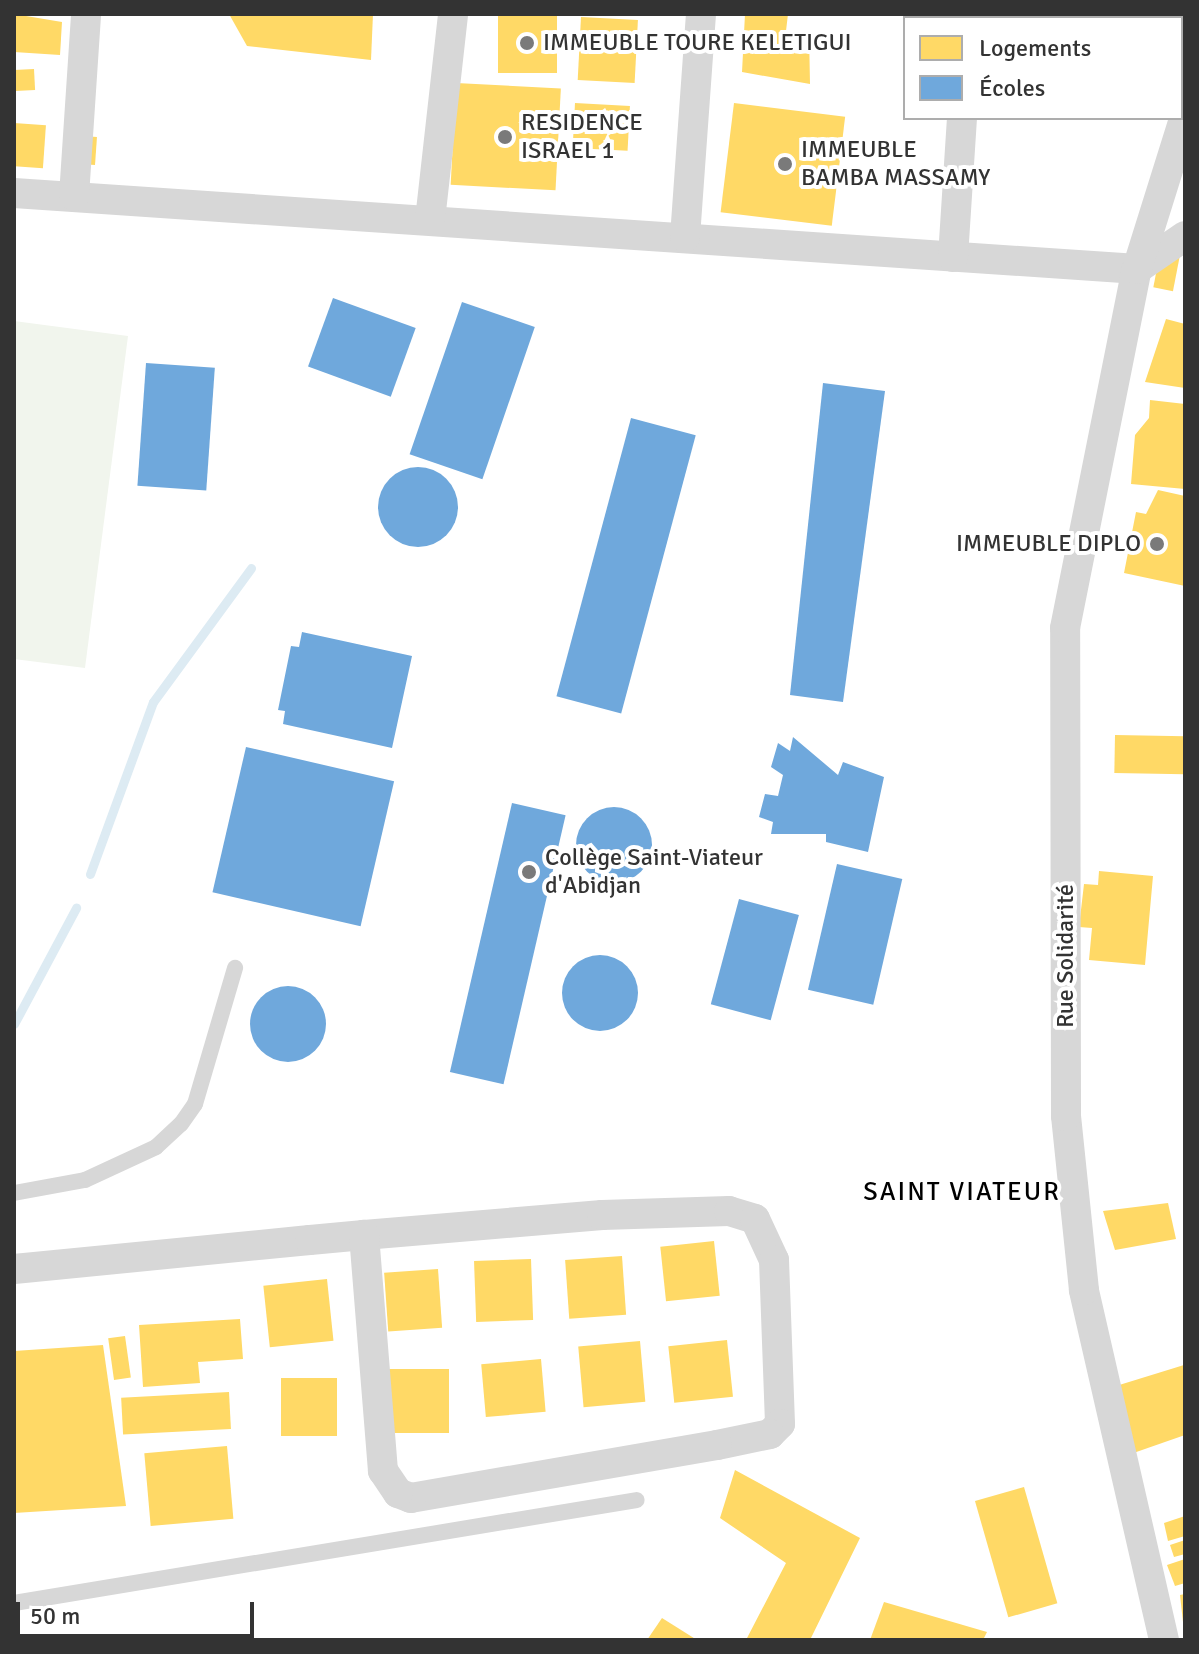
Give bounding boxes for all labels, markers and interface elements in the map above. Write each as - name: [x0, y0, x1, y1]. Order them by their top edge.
- legend: [903, 16, 1183, 120]
- place label: IMMEUBLE TOURE KELETIGUI: [543, 29, 852, 57]
- text: Logements: [979, 33, 1091, 63]
- marker: IMMEUBLE TOURE KELETIGUI: [518, 34, 536, 52]
- text: Écoles: [979, 73, 1045, 103]
- place label: RESIDENCE ISRAEL 1: [521, 109, 643, 165]
- marker: RESIDENCE ISRAEL 1: [496, 128, 514, 146]
- place label: IMMEUBLE BAMBA MASSAMY: [801, 136, 990, 192]
- marker: IMMEUBLE BAMBA MASSAMY: [776, 155, 794, 173]
- place label: IMMEUBLE DIPLO: [956, 530, 1141, 558]
- marker: IMMEUBLE DIPLO: [1148, 535, 1166, 553]
- place label: Collège Saint-Viateur d'Abidjan: [545, 844, 763, 900]
- marker: Collège Saint-Viateur d'Abidjan: [520, 863, 538, 881]
- street label: Rue Solidarité: [1052, 884, 1080, 1028]
- district label: SAINT VIATEUR: [863, 1177, 1061, 1209]
- scale bar: [20, 1586, 258, 1636]
- text: 50 m: [30, 1601, 80, 1631]

